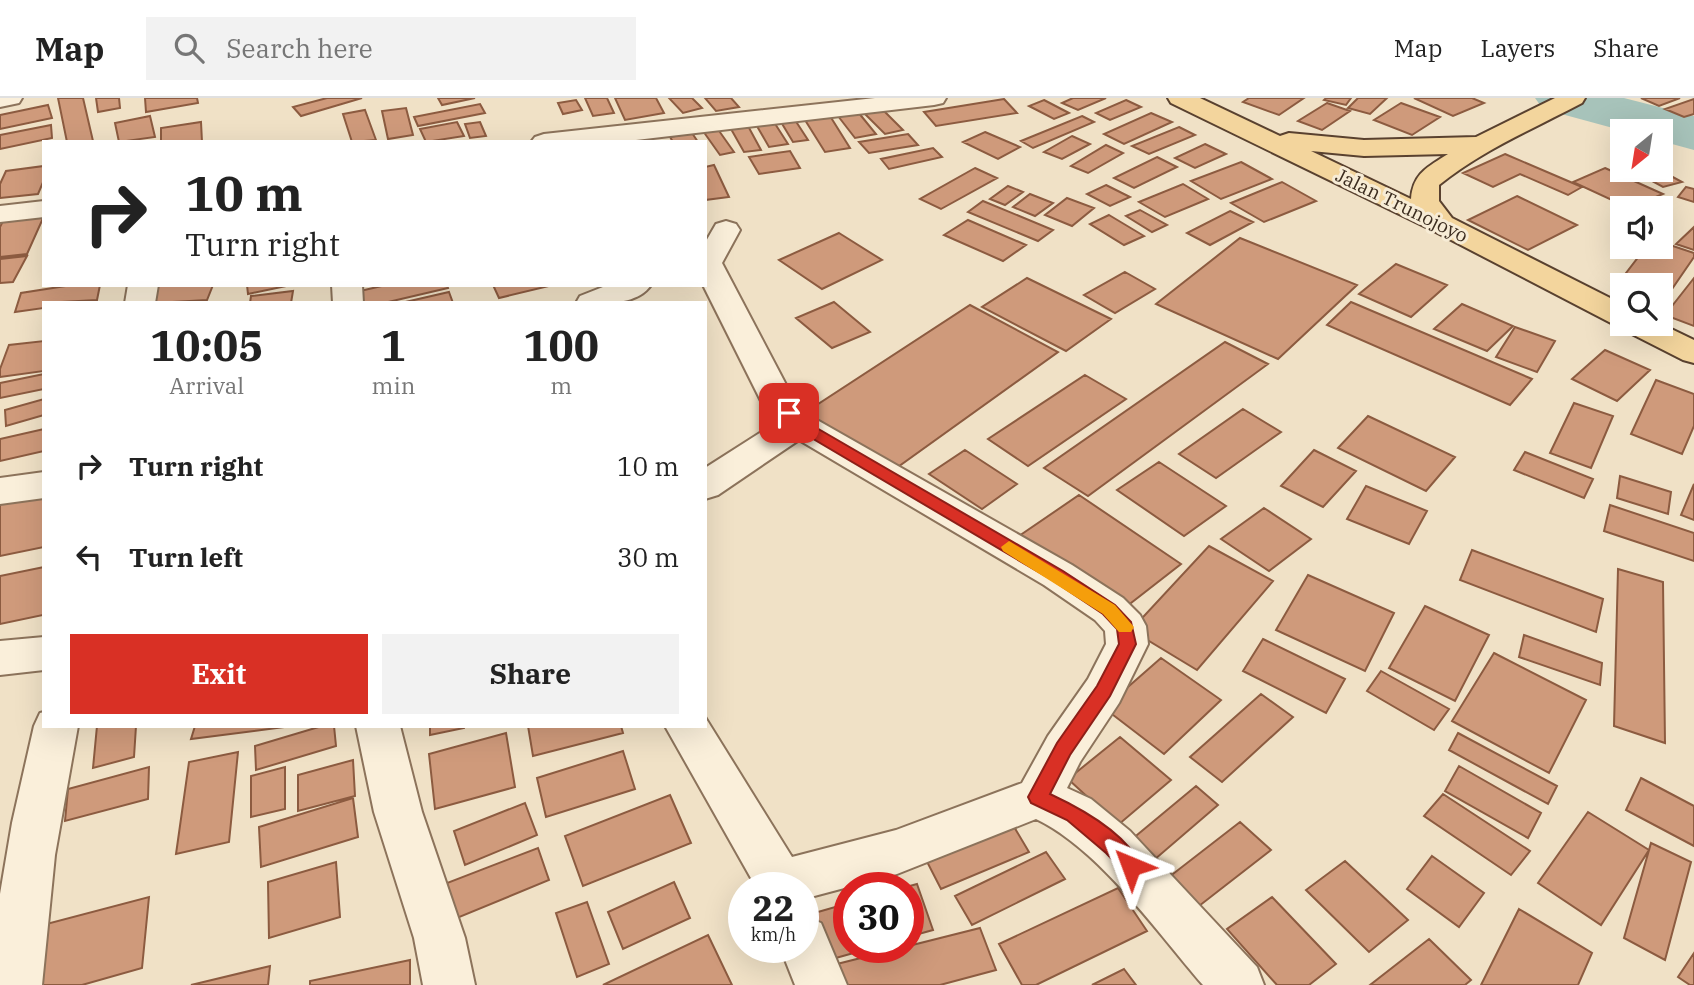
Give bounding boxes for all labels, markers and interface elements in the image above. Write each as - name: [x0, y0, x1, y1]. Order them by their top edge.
- search box: [146, 17, 636, 80]
- text: Map: [35, 27, 104, 70]
- icon: search: [170, 29, 208, 67]
- text: Search here: [226, 31, 373, 65]
- text: Map: [1394, 32, 1442, 64]
- text: Layers: [1480, 32, 1555, 64]
- text: Share: [1593, 32, 1659, 64]
- north arrow: [1610, 119, 1673, 182]
- map controls: [1610, 119, 1673, 336]
- text: 10 m: [185, 161, 303, 224]
- street label: Jalan Trunojoyo: [1332, 163, 1472, 247]
- icon: right: [70, 168, 161, 259]
- button: sound: [1610, 196, 1673, 259]
- text: Turn right: [185, 223, 340, 265]
- button: search: [1610, 273, 1673, 336]
- text: 10:05: [150, 318, 264, 373]
- text: 1: [381, 318, 406, 373]
- text: 100: [523, 318, 599, 373]
- text: Arrival: [169, 370, 244, 400]
- text: min: [372, 370, 415, 400]
- text: m: [550, 370, 572, 400]
- pin: [759, 383, 819, 443]
- icon: arrive: [770, 394, 808, 432]
- icon: right: [70, 447, 108, 485]
- text: Turn right: [129, 449, 263, 483]
- text: 10 m: [617, 449, 679, 483]
- icon: left: [70, 538, 108, 576]
- text: Turn left: [129, 540, 243, 574]
- text: 30 m: [617, 540, 679, 574]
- button: Exit: [70, 634, 368, 714]
- button: Share: [382, 634, 679, 714]
- position arrow: [1094, 829, 1168, 903]
- speed limit sign: 30: [833, 872, 924, 963]
- text: 22: [752, 885, 795, 931]
- text: km/h: [751, 923, 796, 946]

